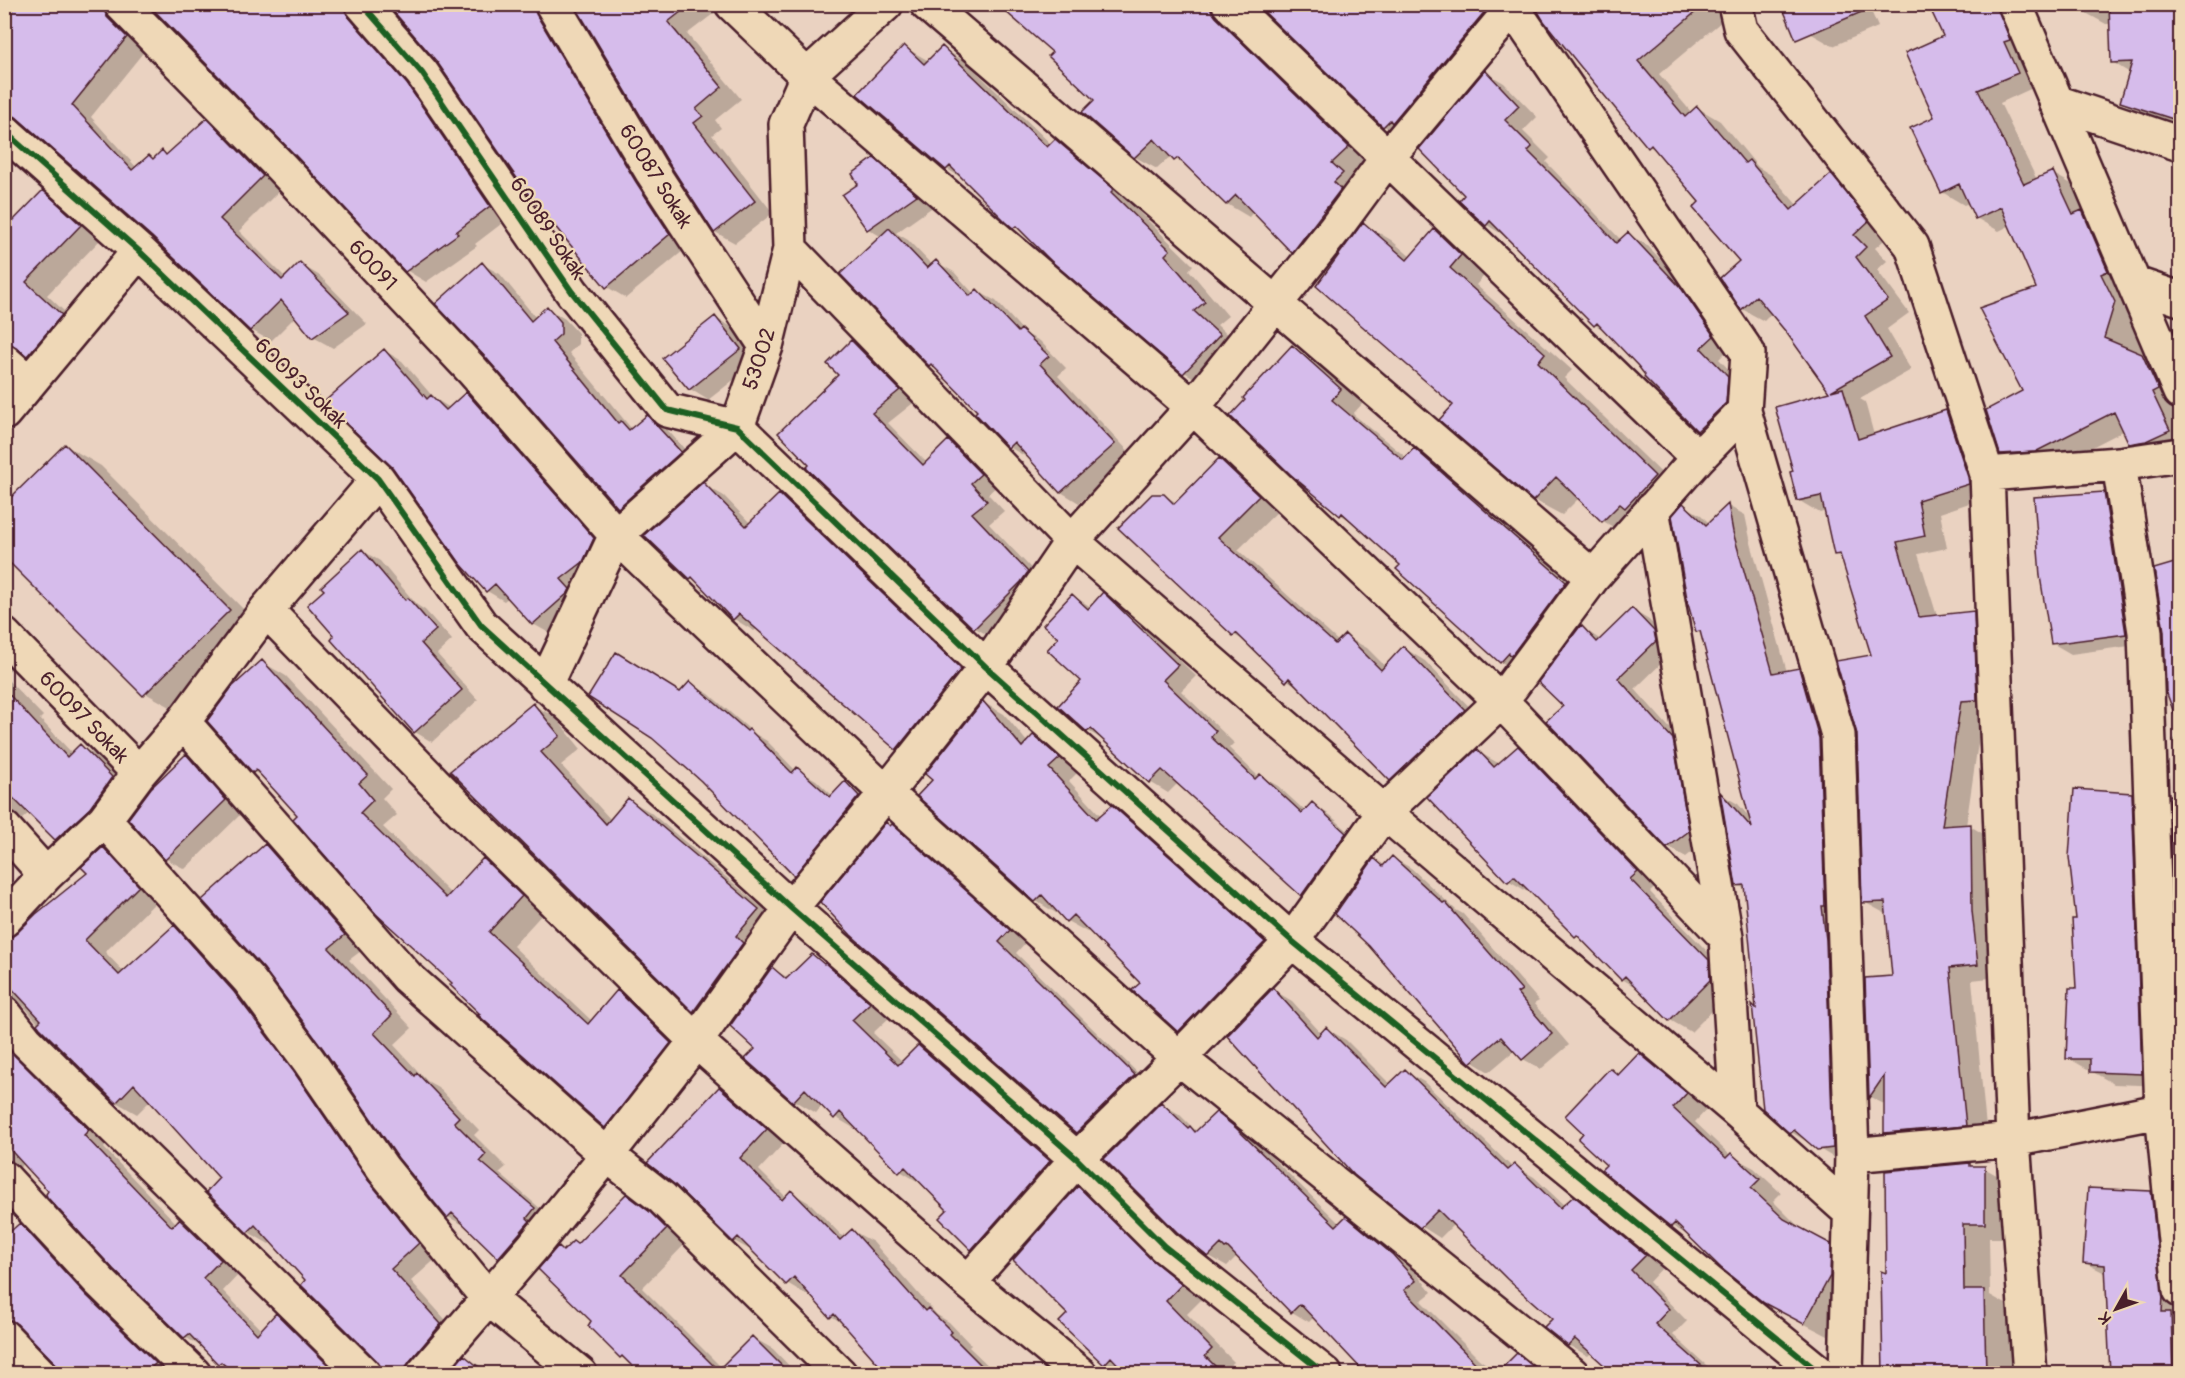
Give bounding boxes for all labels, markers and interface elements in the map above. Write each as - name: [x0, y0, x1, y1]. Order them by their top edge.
- street label: 60087 Sokak: [613, 119, 698, 234]
- street label: 60089 Sokak: [503, 172, 592, 285]
- street label: 60091: [342, 234, 403, 296]
- street label: 53002: [737, 325, 782, 394]
- street label: 60093 Sokak: [249, 332, 353, 435]
- street label: 60097 Sokak: [33, 665, 135, 769]
- north arrow: [2086, 1279, 2146, 1339]
- text: K: [2094, 1308, 2116, 1328]

